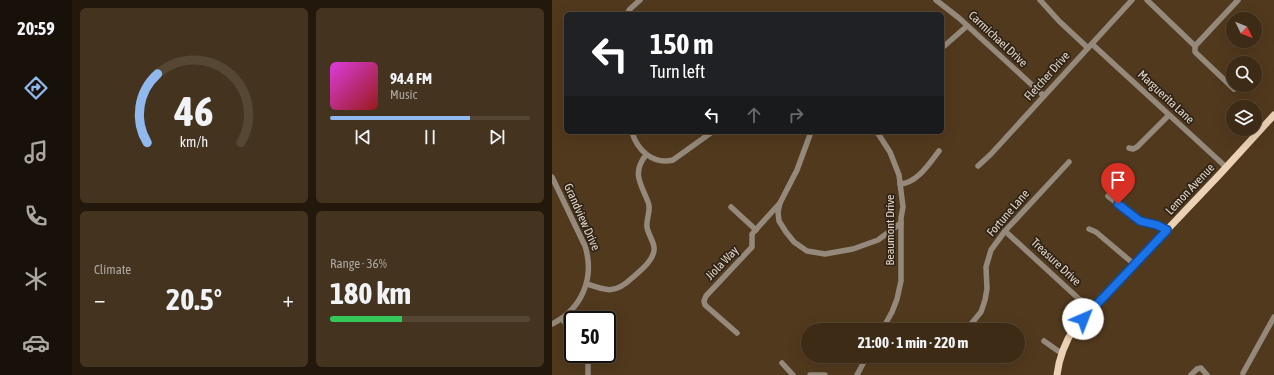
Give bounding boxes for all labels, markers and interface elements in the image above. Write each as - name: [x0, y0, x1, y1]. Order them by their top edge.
- street label: Carmichael Drive: [966, 8, 1030, 70]
- north arrow: [1226, 12, 1262, 48]
- map controls: [1226, 12, 1262, 136]
- text: 20:59: [17, 18, 55, 39]
- icon: left: [584, 28, 636, 80]
- text: 150 m: [650, 28, 713, 60]
- street label: Fletcher Drive: [1021, 49, 1073, 103]
- button: search: [1226, 56, 1262, 92]
- text: Turn left: [650, 61, 705, 82]
- street label: Marguerita Lane: [1135, 67, 1197, 127]
- text: 94.4 FM: [390, 70, 432, 87]
- icon: directions: [22, 74, 50, 102]
- text: 46: [173, 87, 214, 135]
- text: Music: [390, 87, 417, 102]
- button: layers: [1226, 100, 1262, 136]
- icon: left: [701, 104, 723, 126]
- icon: ahead: [743, 104, 765, 126]
- icon: right: [785, 104, 807, 126]
- icon: previous: [352, 126, 374, 148]
- icon: pause: [419, 126, 441, 148]
- icon: next: [486, 126, 508, 148]
- text: km/h: [180, 134, 208, 150]
- icon: music: [22, 138, 50, 166]
- street label: Lemon Avenue: [1163, 160, 1217, 218]
- pin: [1101, 163, 1135, 204]
- icon: arrive: [1107, 169, 1129, 191]
- street label: Grandview Drive: [561, 181, 603, 253]
- street label: Fortune Lane: [984, 187, 1032, 239]
- street label: Beaumont Drive: [883, 194, 897, 266]
- icon: phone: [22, 202, 50, 230]
- street label: Treasure Drive: [1028, 235, 1084, 289]
- street label: Jiola Way: [703, 243, 741, 283]
- text: Range · 36%: [330, 256, 387, 271]
- text: Climate: [94, 262, 131, 277]
- icon: climate: [22, 265, 50, 293]
- text: 180 km: [330, 276, 411, 310]
- text: 20.5°: [166, 282, 222, 316]
- text: −: [94, 286, 105, 312]
- text: +: [283, 286, 294, 312]
- position arrow: [1062, 298, 1104, 340]
- speed limit sign: 50: [564, 311, 616, 363]
- icon: car: [22, 329, 50, 357]
- text: 21:00 · 1 min · 220 m: [858, 334, 968, 351]

